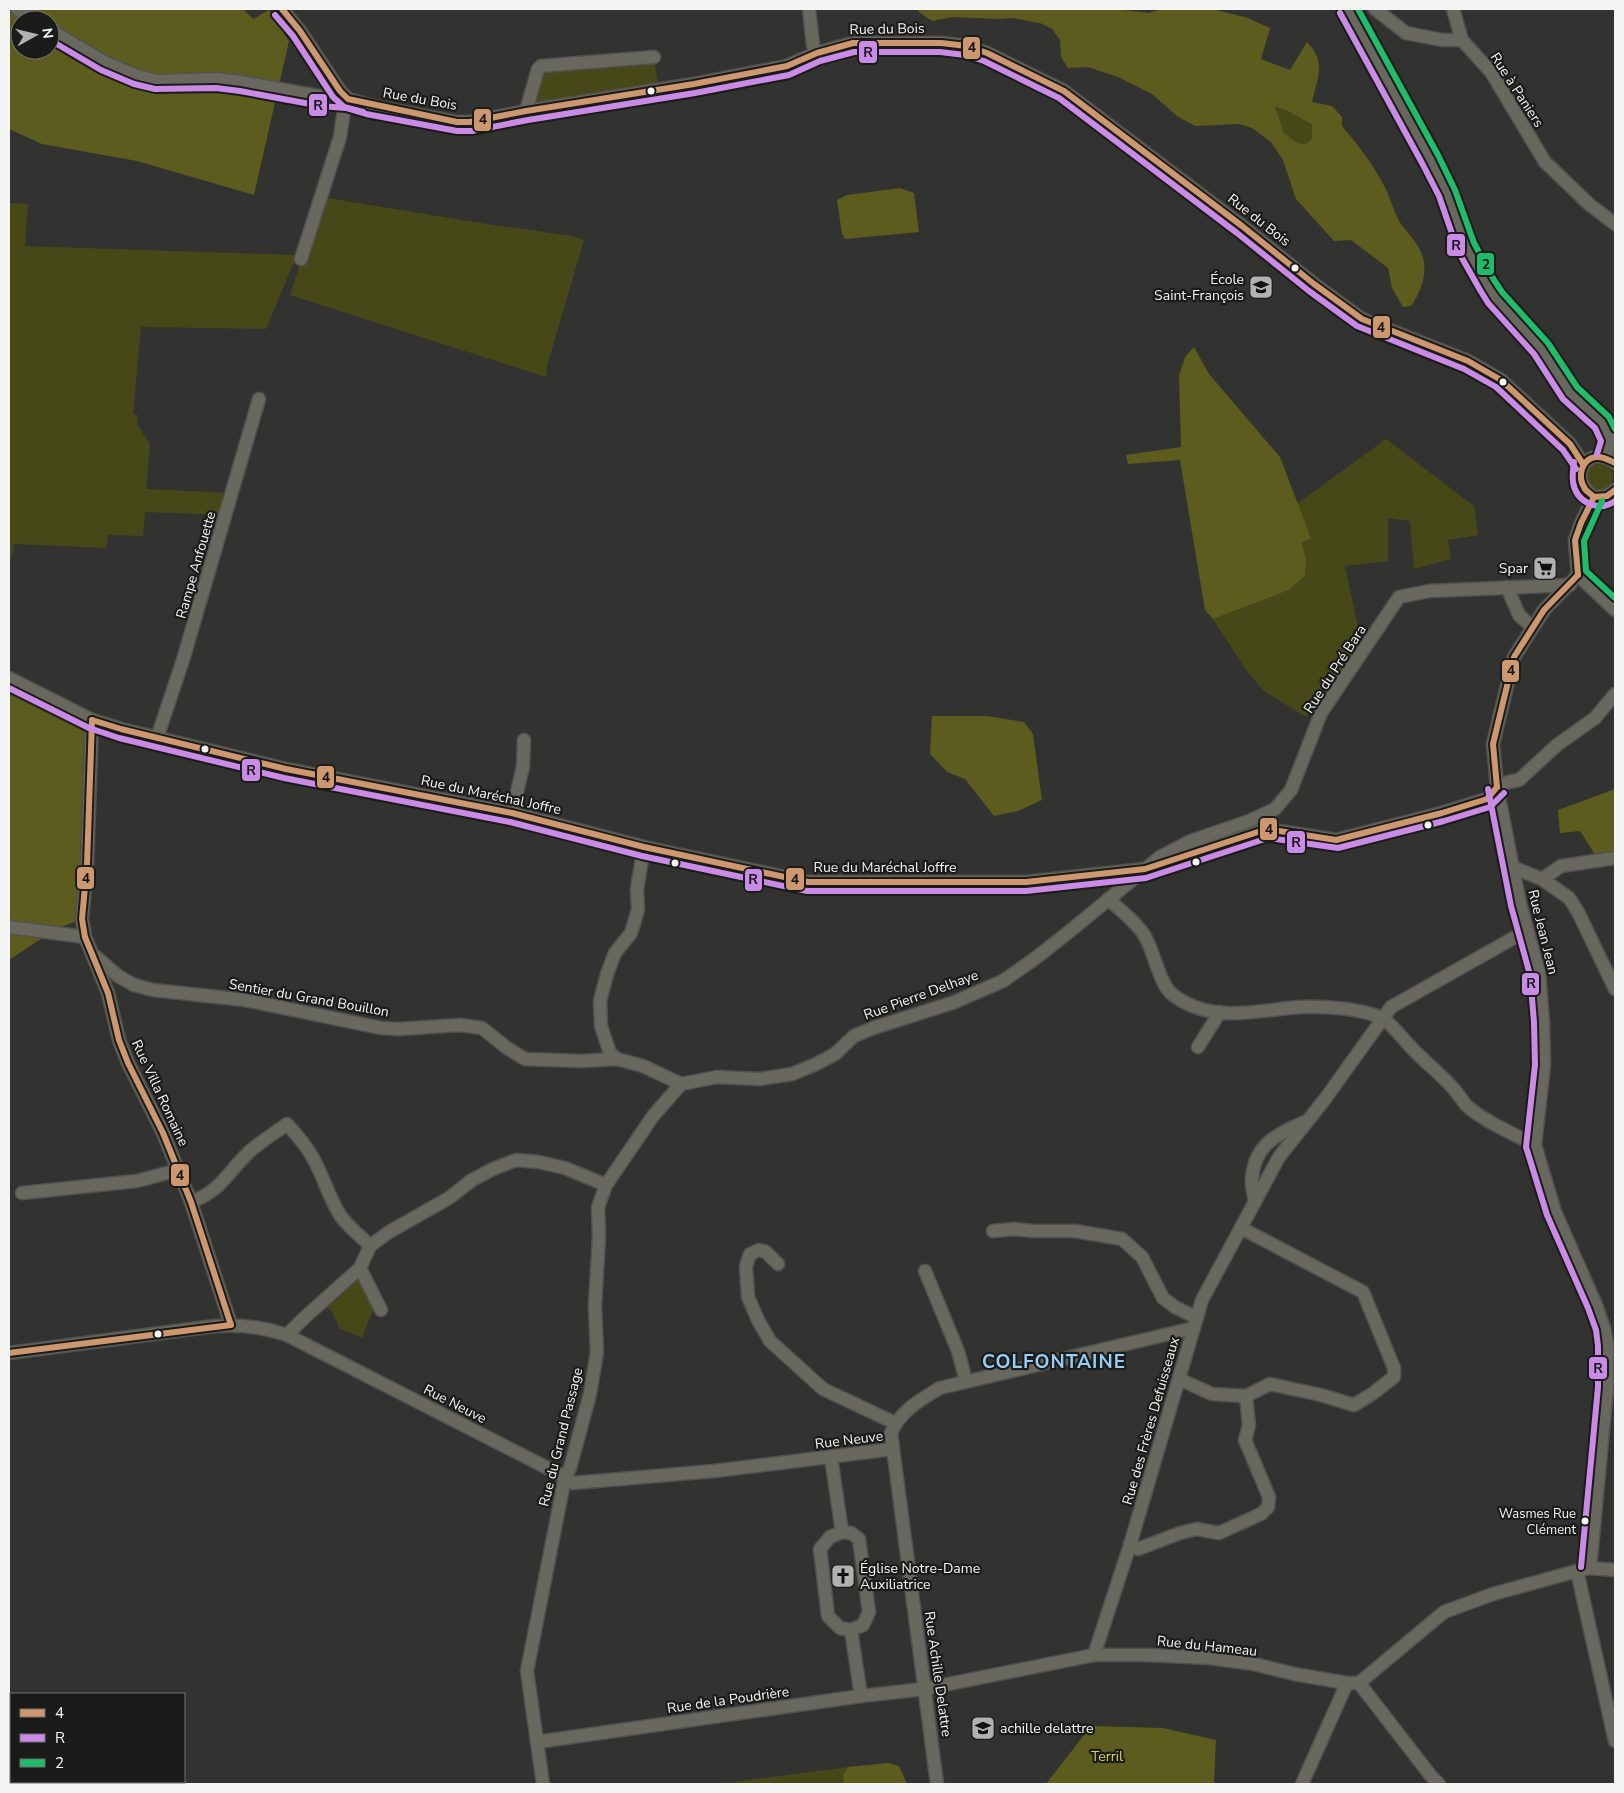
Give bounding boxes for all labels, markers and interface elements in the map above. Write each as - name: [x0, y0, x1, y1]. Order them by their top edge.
- north arrow: [10, 10, 60, 60]
- street label: Rue du Bois: [849, 19, 925, 39]
- text: N: [37, 27, 58, 40]
- line badge: 4: [962, 36, 981, 60]
- text: 4: [968, 38, 977, 57]
- line badge: R: [858, 40, 878, 64]
- text: R: [863, 43, 873, 62]
- street label: Rue à Paniers: [1486, 49, 1548, 131]
- street label: Rue du Bois: [381, 83, 459, 115]
- unlabelled marker: [646, 86, 656, 96]
- line badge: R: [308, 93, 328, 117]
- text: R: [313, 96, 323, 115]
- line badge: 4: [473, 108, 492, 132]
- text: 4: [479, 110, 488, 129]
- street label: Rue du Bois: [1224, 189, 1295, 251]
- line badge: R: [1446, 233, 1466, 257]
- text: R: [1451, 236, 1461, 255]
- line badge: 2: [1476, 252, 1495, 276]
- text: 2: [1482, 255, 1490, 274]
- unlabelled marker: [1290, 263, 1300, 273]
- place label: École Saint-François: [1154, 270, 1244, 305]
- school or university icon: École Saint-François: [1248, 274, 1274, 300]
- line badge: 4: [1372, 315, 1391, 339]
- text: 4: [1377, 318, 1386, 337]
- unlabelled marker: [1498, 377, 1508, 387]
- street label: Rampe Anfouette: [172, 509, 220, 621]
- supermarket icon: Spar: [1532, 555, 1558, 581]
- place label: Spar: [1499, 559, 1528, 578]
- street label: Rue du Pré Bara: [1299, 621, 1371, 717]
- line badge: 4: [1501, 659, 1520, 683]
- text: 4: [1507, 661, 1516, 680]
- unlabelled marker: [200, 744, 210, 754]
- line badge: R: [241, 758, 261, 782]
- text: R: [246, 761, 256, 780]
- line badge: 4: [316, 765, 335, 789]
- text: 4: [322, 768, 331, 787]
- street label: Rue du Maréchal Joffre: [419, 771, 563, 819]
- line badge: 4: [1259, 817, 1278, 841]
- text: 4: [1265, 820, 1274, 839]
- unlabelled marker: [1423, 820, 1433, 830]
- line badge: R: [1286, 830, 1306, 854]
- text: R: [1291, 833, 1301, 852]
- unlabelled marker: [1191, 857, 1201, 867]
- unlabelled marker: [670, 858, 680, 868]
- street label: Rue du Maréchal Joffre: [814, 858, 956, 877]
- line badge: 4: [76, 866, 95, 890]
- line badge: 4: [785, 867, 805, 891]
- line badge: R: [744, 868, 763, 892]
- text: 4: [82, 869, 91, 888]
- text: R: [748, 870, 758, 889]
- text: 4: [791, 870, 800, 889]
- street label: Rue Jean Jean: [1523, 888, 1563, 976]
- street label: Rue Pierre Delhaye: [861, 965, 981, 1025]
- line badge: R: [1521, 972, 1540, 996]
- text: R: [1526, 974, 1536, 993]
- street label: Sentier du Grand Bouillon: [227, 975, 391, 1021]
- street label: Rue Villa Romaine: [127, 1037, 193, 1149]
- line badge: 4: [170, 1163, 190, 1187]
- text: 4: [176, 1166, 185, 1185]
- unlabelled marker: [153, 1329, 163, 1339]
- street label: Rue des Frères Defuisseaux: [1118, 1334, 1184, 1507]
- district label: COLFONTAINE: [982, 1349, 1126, 1375]
- line badge: R: [1588, 1356, 1608, 1380]
- text: R: [1593, 1359, 1603, 1378]
- street label: Rue du Grand Passage: [535, 1366, 587, 1508]
- street label: Rue Neuve: [420, 1380, 490, 1428]
- street label: Rue Neuve: [814, 1426, 884, 1454]
- place label: Wasmes Rue Clément: [1499, 1505, 1576, 1539]
- marker: Wasmes Rue Clément: [1580, 1516, 1590, 1526]
- place label: Église Notre-Dame Auxiliatrice: [860, 1559, 980, 1594]
- church icon: Église Notre-Dame Auxiliatrice: [830, 1563, 856, 1589]
- street label: Rue Achille Delattre: [920, 1610, 956, 1738]
- street label: Rue du Hameau: [1156, 1631, 1258, 1661]
- street label: Rue de la Poudrière: [666, 1682, 790, 1718]
- legend: [10, 1693, 185, 1783]
- text: 4: [55, 1703, 64, 1723]
- school or university icon: achille delattre: [970, 1715, 996, 1741]
- place label: achille delattre: [1000, 1719, 1094, 1738]
- text: R: [55, 1728, 65, 1748]
- park label: Terril: [1091, 1747, 1124, 1766]
- text: 2: [55, 1753, 64, 1773]

